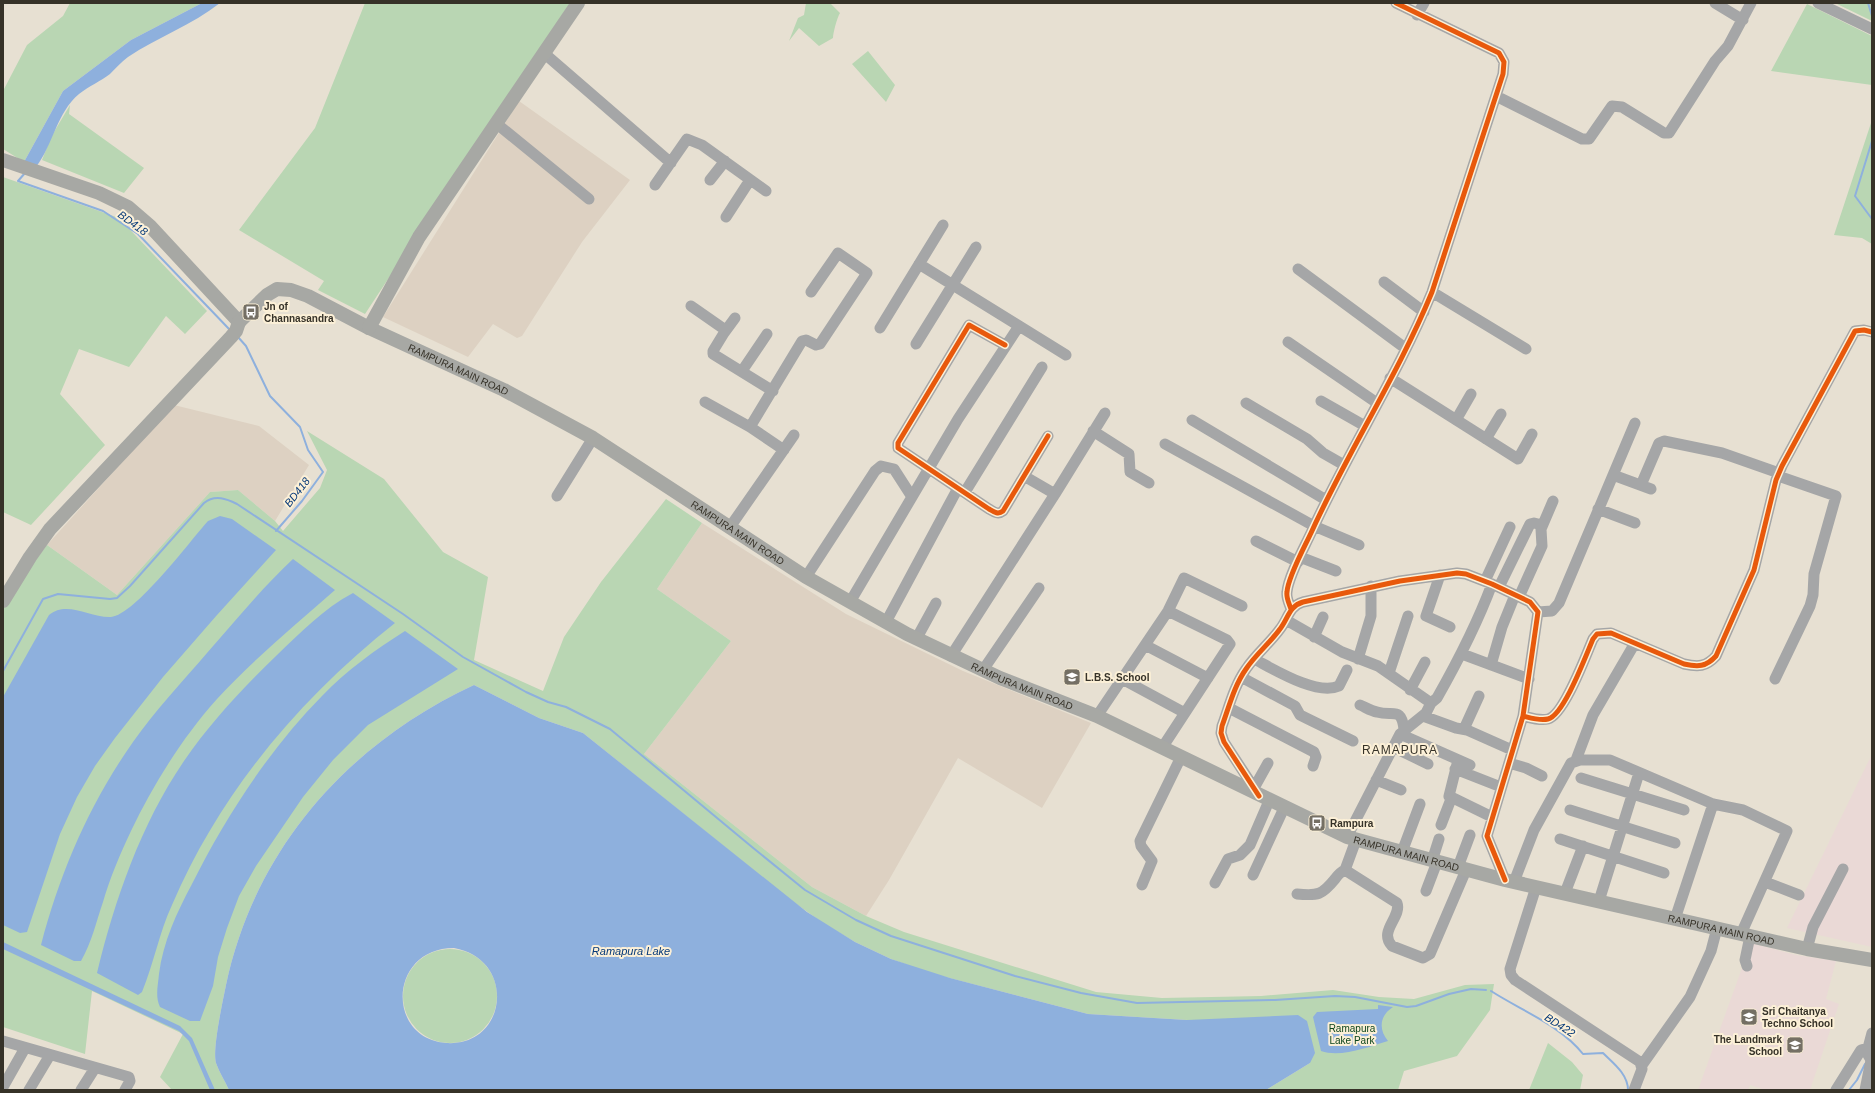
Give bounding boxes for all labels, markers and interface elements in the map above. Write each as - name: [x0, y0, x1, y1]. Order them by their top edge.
- water label: BD418: [116, 208, 151, 238]
- place label: Jn of Channasandra: [264, 301, 334, 324]
- bus stop icon: Jn of Channasandra: [241, 302, 261, 322]
- street label: RAMPURA MAIN ROAD: [406, 342, 510, 397]
- water label: BD418: [282, 474, 313, 509]
- street label: RAMPURA MAIN ROAD: [689, 498, 786, 567]
- street label: RAMPURA MAIN ROAD: [970, 660, 1075, 712]
- school or university icon: L.B.S. School: [1062, 667, 1082, 687]
- place label: L.B.S. School: [1085, 672, 1150, 683]
- district label: RAMAPURA: [1362, 743, 1438, 757]
- bus stop icon: Rampura: [1307, 813, 1327, 833]
- place label: Rampura: [1330, 818, 1374, 829]
- street label: RAMPURA MAIN ROAD: [1352, 834, 1460, 873]
- street label: RAMPURA MAIN ROAD: [1667, 912, 1776, 947]
- water label: Ramapura Lake: [592, 945, 670, 957]
- place label: Sri Chaitanya Techno School: [1762, 1006, 1833, 1029]
- school or university icon: Sri Chaitanya Techno School: [1739, 1007, 1759, 1027]
- water label: BD422: [1543, 1011, 1577, 1039]
- park label: Ramapura Lake Park: [1329, 1023, 1376, 1046]
- place label: The Landmark School: [1714, 1034, 1782, 1057]
- school or university icon: The Landmark School: [1785, 1035, 1805, 1055]

